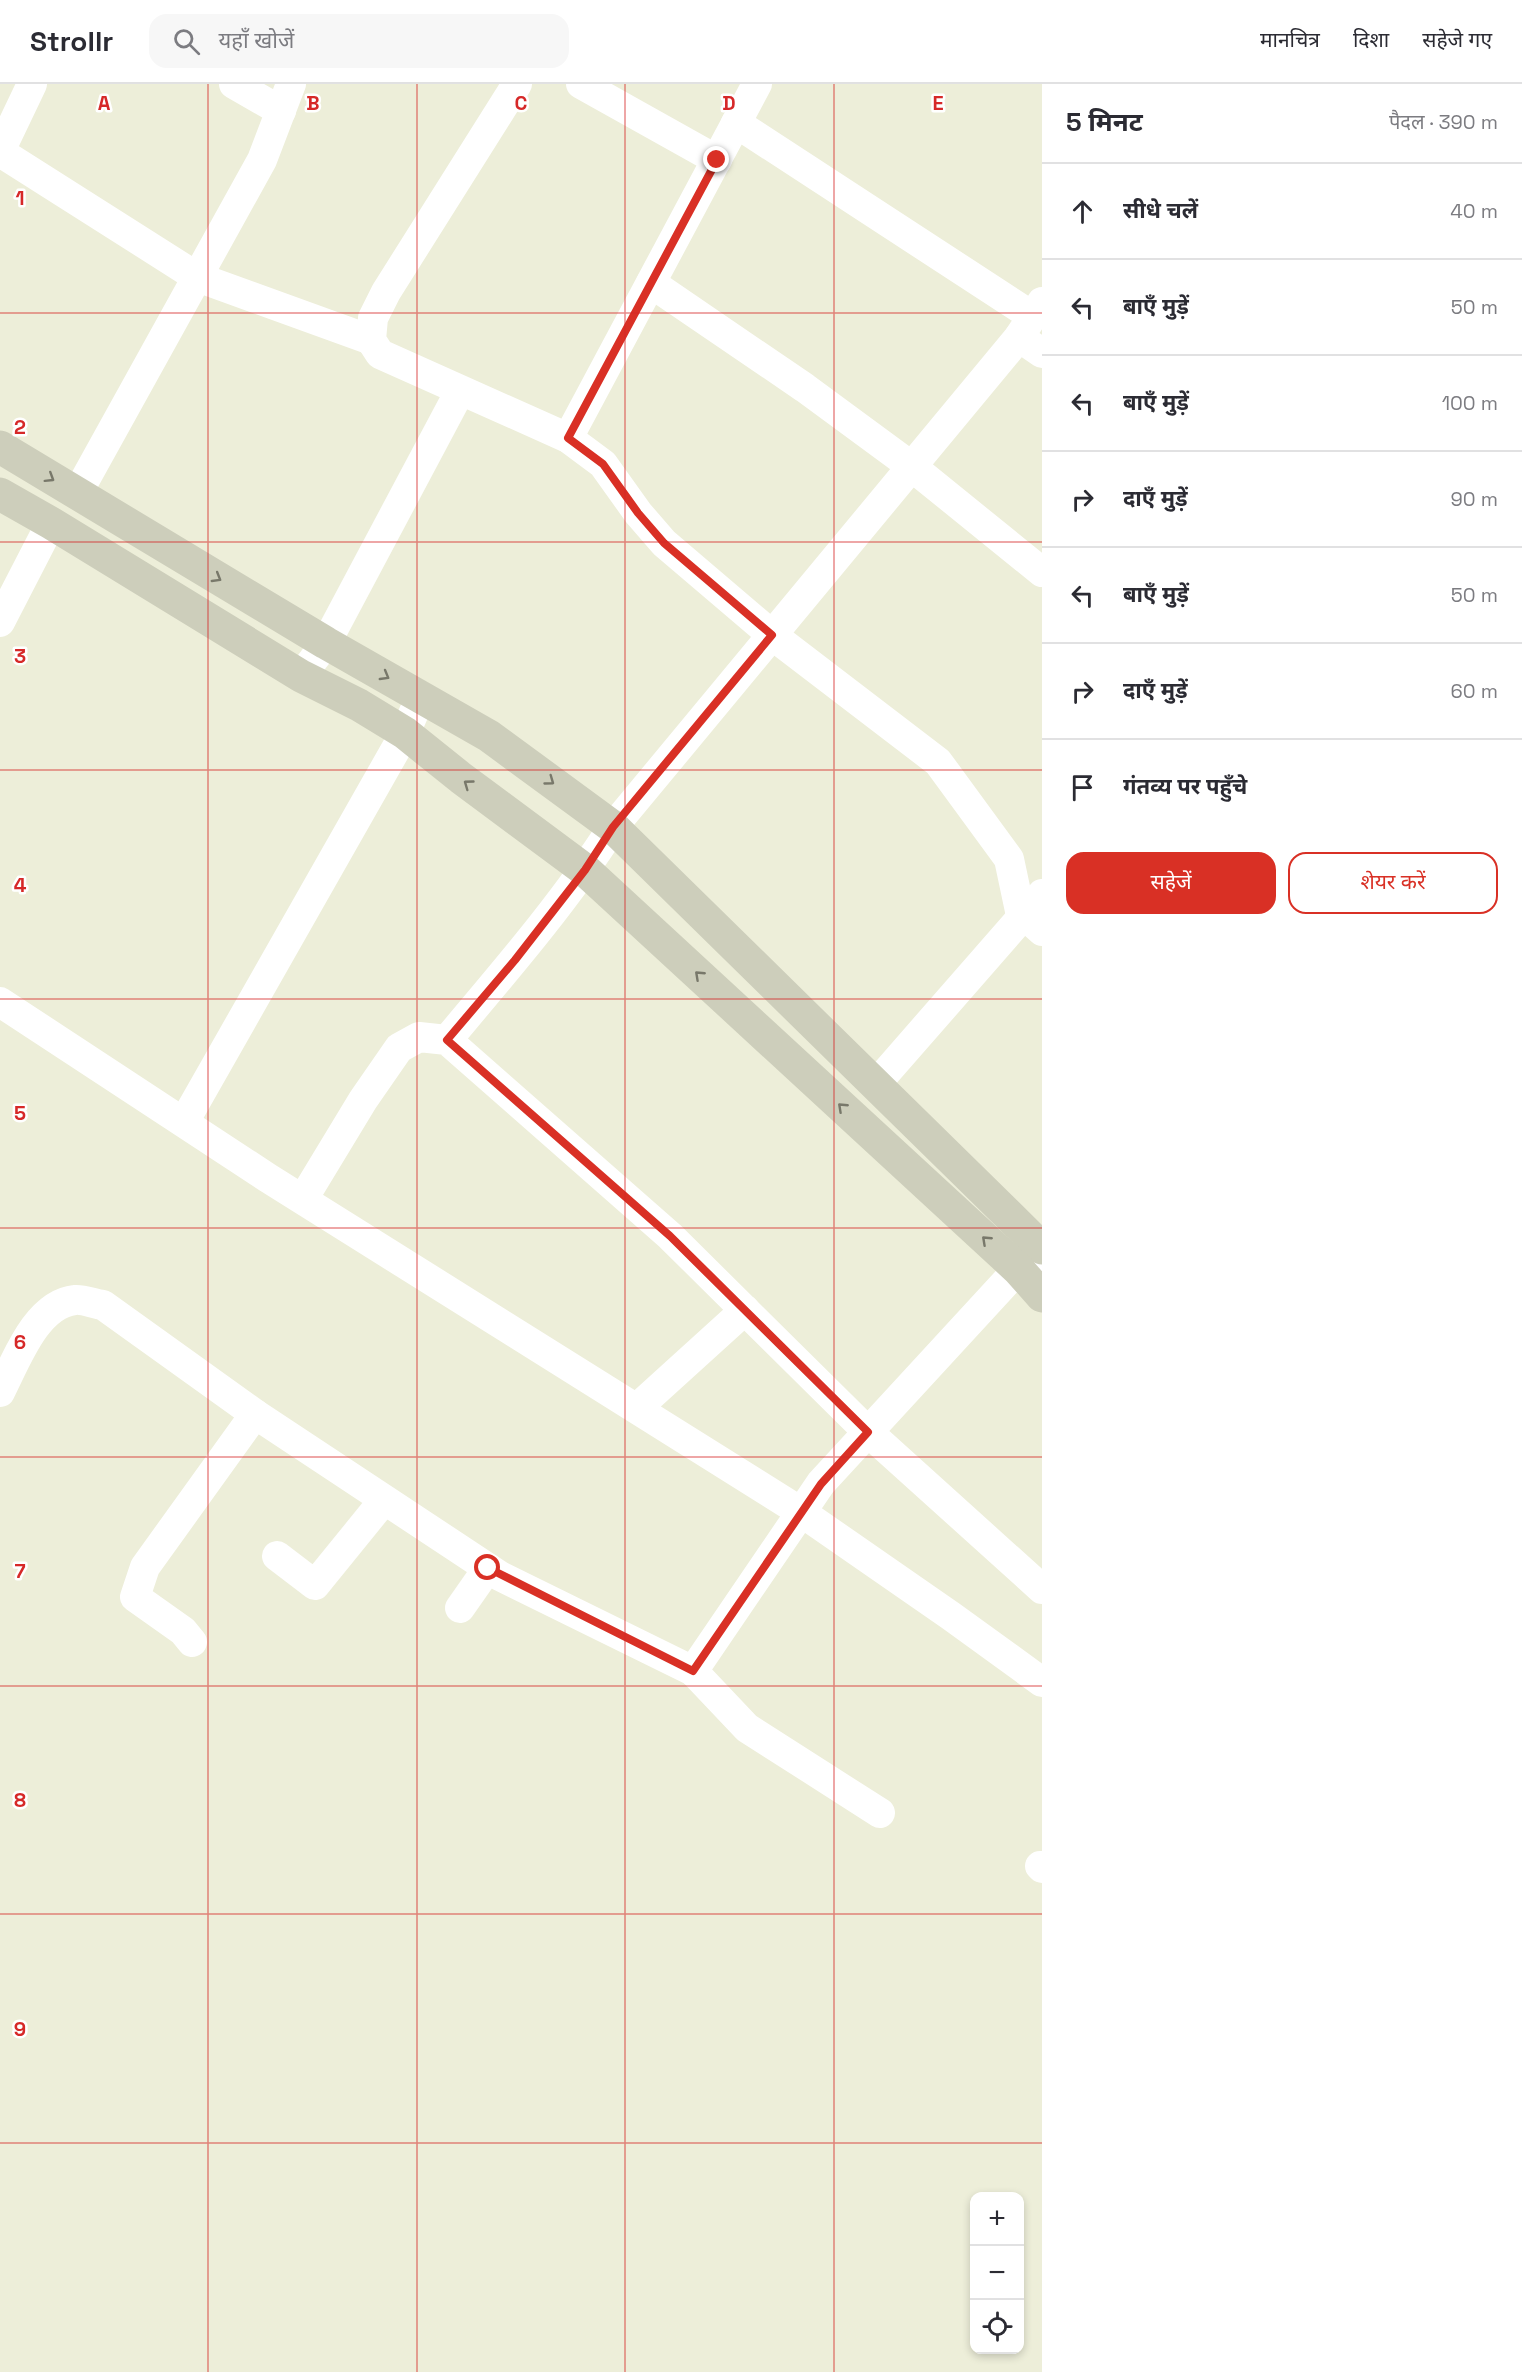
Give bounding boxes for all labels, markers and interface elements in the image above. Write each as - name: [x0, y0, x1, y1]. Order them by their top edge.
- search box: [149, 14, 569, 68]
- text: Strollr: [30, 23, 113, 59]
- icon: search: [170, 25, 203, 58]
- text: यहाँ खोजें: [218, 26, 294, 54]
- text: मानचित्र: [1260, 26, 1320, 53]
- text: दिशा: [1353, 26, 1389, 53]
- text: सहेजे गए: [1422, 26, 1492, 53]
- text: A: [98, 90, 111, 116]
- text: B: [306, 90, 320, 116]
- text: C: [515, 90, 528, 116]
- text: D: [722, 90, 736, 116]
- text: E: [932, 90, 944, 116]
- text: 5 मिनट: [1066, 105, 1143, 139]
- text: पैदल · 390 m: [1389, 109, 1498, 135]
- route end: [703, 146, 729, 172]
- text: 1: [15, 185, 25, 211]
- icon: ahead: [1066, 195, 1099, 228]
- text: सीधे चलें: [1123, 196, 1198, 224]
- text: 40 m: [1450, 198, 1498, 224]
- icon: left: [1066, 291, 1099, 324]
- text: बाएँ मुड़ें: [1123, 292, 1189, 320]
- text: 50 m: [1451, 294, 1498, 320]
- icon: left: [1066, 387, 1099, 420]
- text: बाएँ मुड़ें: [1123, 388, 1189, 416]
- text: 100 m: [1442, 390, 1498, 416]
- text: 2: [14, 414, 26, 440]
- one-way arrow: [44, 470, 54, 482]
- icon: right: [1066, 483, 1099, 516]
- text: दाएँ मुड़ें: [1123, 484, 1188, 512]
- text: 90 m: [1451, 486, 1498, 512]
- one-way arrow: [211, 571, 221, 582]
- icon: left: [1066, 579, 1099, 612]
- text: बाएँ मुड़ें: [1123, 580, 1189, 608]
- text: 50 m: [1451, 582, 1498, 608]
- text: 3: [14, 643, 26, 669]
- one-way arrow: [379, 669, 390, 680]
- icon: right: [1066, 675, 1099, 708]
- text: दाएँ मुड़ें: [1123, 676, 1188, 704]
- text: 60 m: [1451, 678, 1498, 704]
- icon: arrive: [1066, 771, 1099, 804]
- text: गंतव्य पर पहुँचे: [1123, 772, 1247, 800]
- one-way arrow: [543, 774, 554, 785]
- one-way arrow: [464, 780, 475, 791]
- button: सहेजें: [1066, 852, 1276, 914]
- button: शेयर करें: [1288, 852, 1498, 914]
- text: 4: [14, 872, 27, 898]
- one-way arrow: [696, 971, 706, 982]
- text: 5: [14, 1100, 26, 1126]
- one-way arrow: [839, 1103, 849, 1114]
- one-way arrow: [982, 1236, 993, 1247]
- text: 6: [14, 1329, 26, 1355]
- route start: [474, 1554, 500, 1580]
- text: 7: [14, 1558, 26, 1584]
- text: 8: [14, 1787, 26, 1813]
- text: 9: [14, 2016, 26, 2042]
- map controls: [970, 2192, 1024, 2354]
- button: +: [970, 2192, 1024, 2246]
- button: −: [970, 2246, 1024, 2300]
- button: locate: [970, 2300, 1024, 2354]

